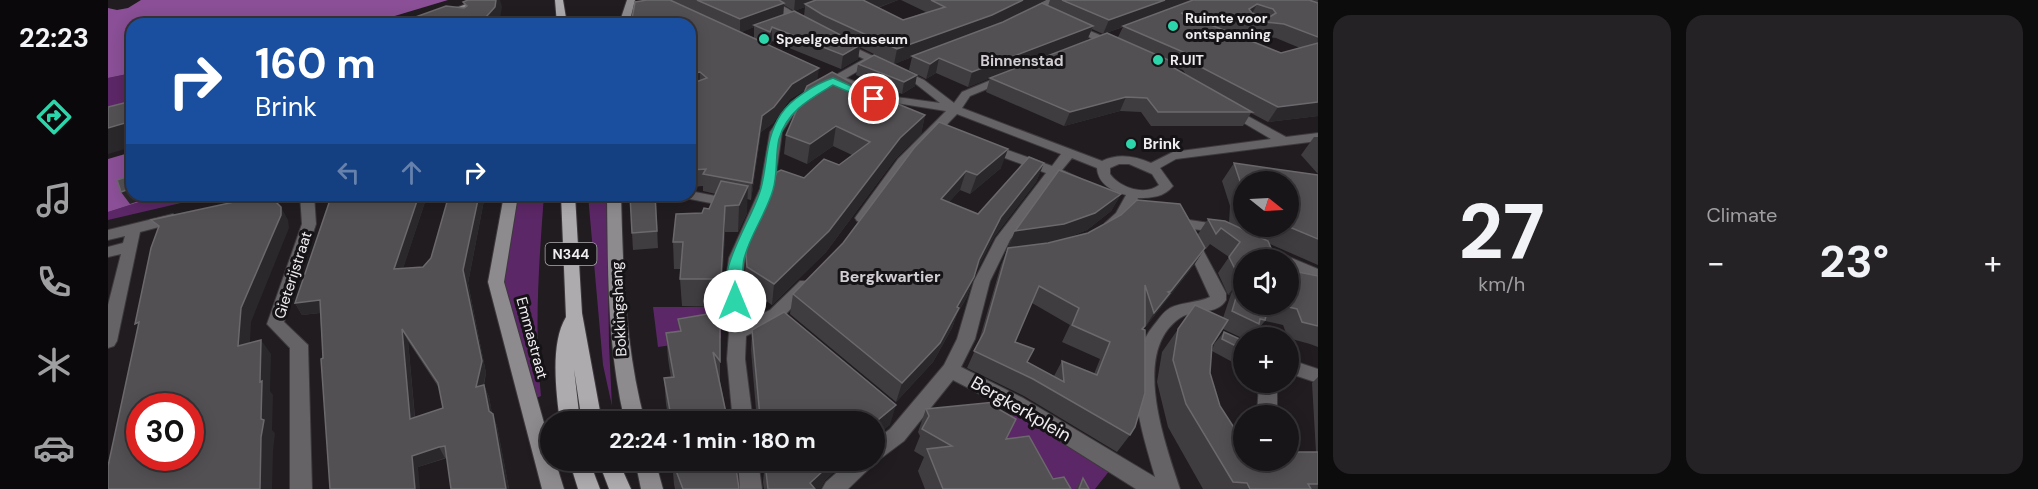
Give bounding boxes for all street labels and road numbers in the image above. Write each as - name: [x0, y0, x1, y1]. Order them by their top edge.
- street label: Gieterijstraat: [269, 229, 317, 321]
- road number: N344: [546, 243, 596, 265]
- street label: Bokkingshang: [607, 261, 631, 357]
- street label: Emmastraat: [511, 295, 553, 381]
- street label: Bergkerkplein: [966, 371, 1076, 447]

